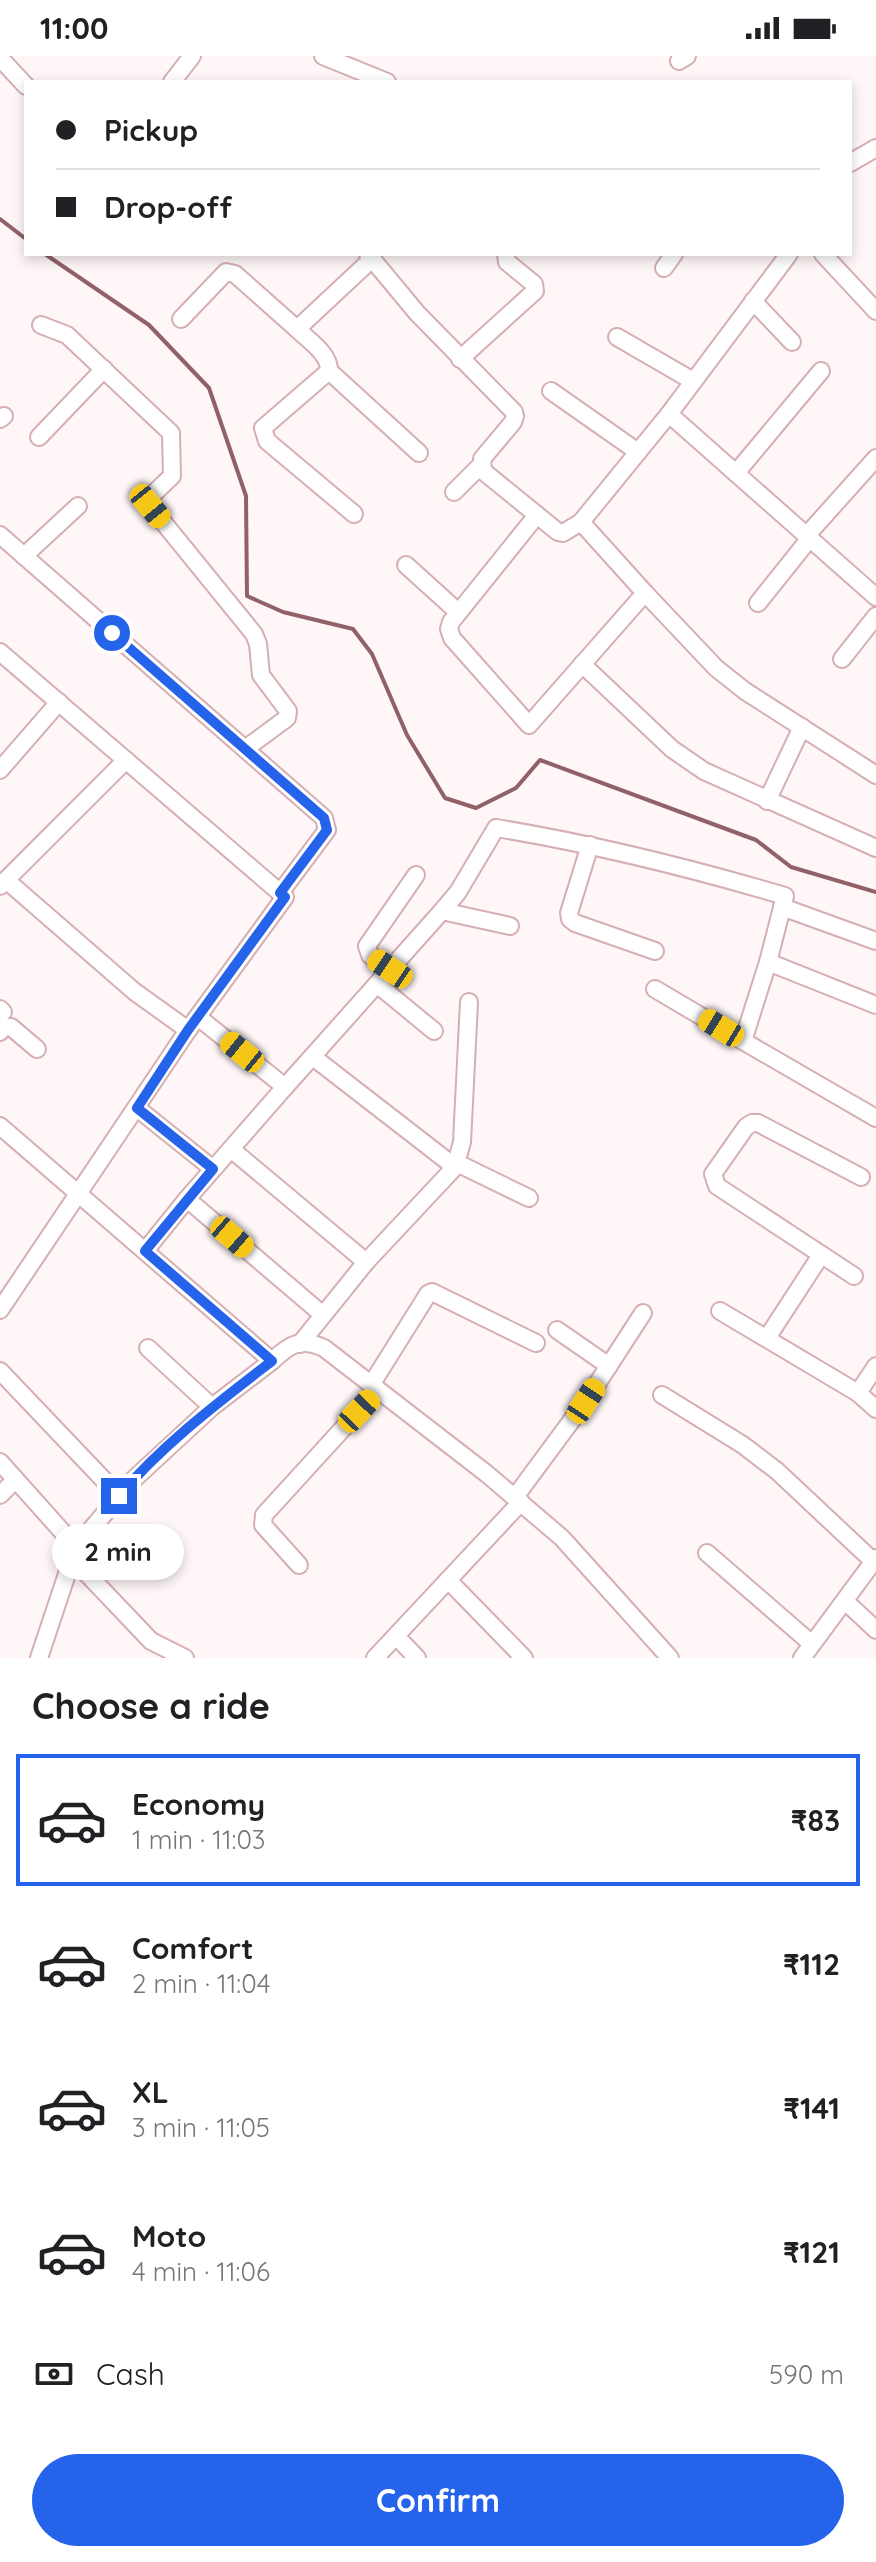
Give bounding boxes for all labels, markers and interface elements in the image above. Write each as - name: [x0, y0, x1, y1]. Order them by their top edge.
- text: 11:00: [40, 9, 108, 47]
- text: Pickup: [104, 111, 198, 149]
- text: Drop-off: [104, 188, 232, 226]
- car: [126, 480, 174, 532]
- route start: [94, 615, 130, 651]
- car: [363, 946, 417, 992]
- car: [694, 1005, 748, 1051]
- car: [216, 1028, 268, 1076]
- car: [206, 1212, 258, 1262]
- car: [563, 1374, 609, 1428]
- car: [334, 1385, 384, 1437]
- route end: [101, 1478, 137, 1514]
- callout: 2 min: [53, 1524, 185, 1580]
- text: 2 min: [84, 1535, 152, 1568]
- text: Choose a ride: [32, 1683, 270, 1728]
- icon: car: [36, 1784, 108, 1856]
- text: Economy: [132, 1785, 265, 1823]
- text: ₹83: [791, 1801, 840, 1839]
- text: 1 min · 11:03: [132, 1823, 265, 1856]
- icon: car: [36, 1928, 108, 2000]
- text: Comfort: [132, 1929, 253, 1967]
- text: ₹112: [783, 1945, 840, 1983]
- text: 2 min · 11:04: [132, 1967, 270, 2000]
- icon: car: [36, 2072, 108, 2144]
- text: XL: [132, 2073, 169, 2111]
- text: ₹141: [783, 2089, 840, 2127]
- text: 3 min · 11:05: [132, 2111, 270, 2144]
- icon: car: [36, 2216, 108, 2288]
- text: Moto: [132, 2217, 206, 2255]
- text: ₹121: [783, 2233, 840, 2271]
- text: 4 min · 11:06: [132, 2255, 270, 2288]
- icon: cash: [32, 2352, 76, 2396]
- text: Cash: [96, 2355, 165, 2393]
- text: 590 m: [769, 2358, 844, 2391]
- button: Confirm: [32, 2454, 844, 2546]

